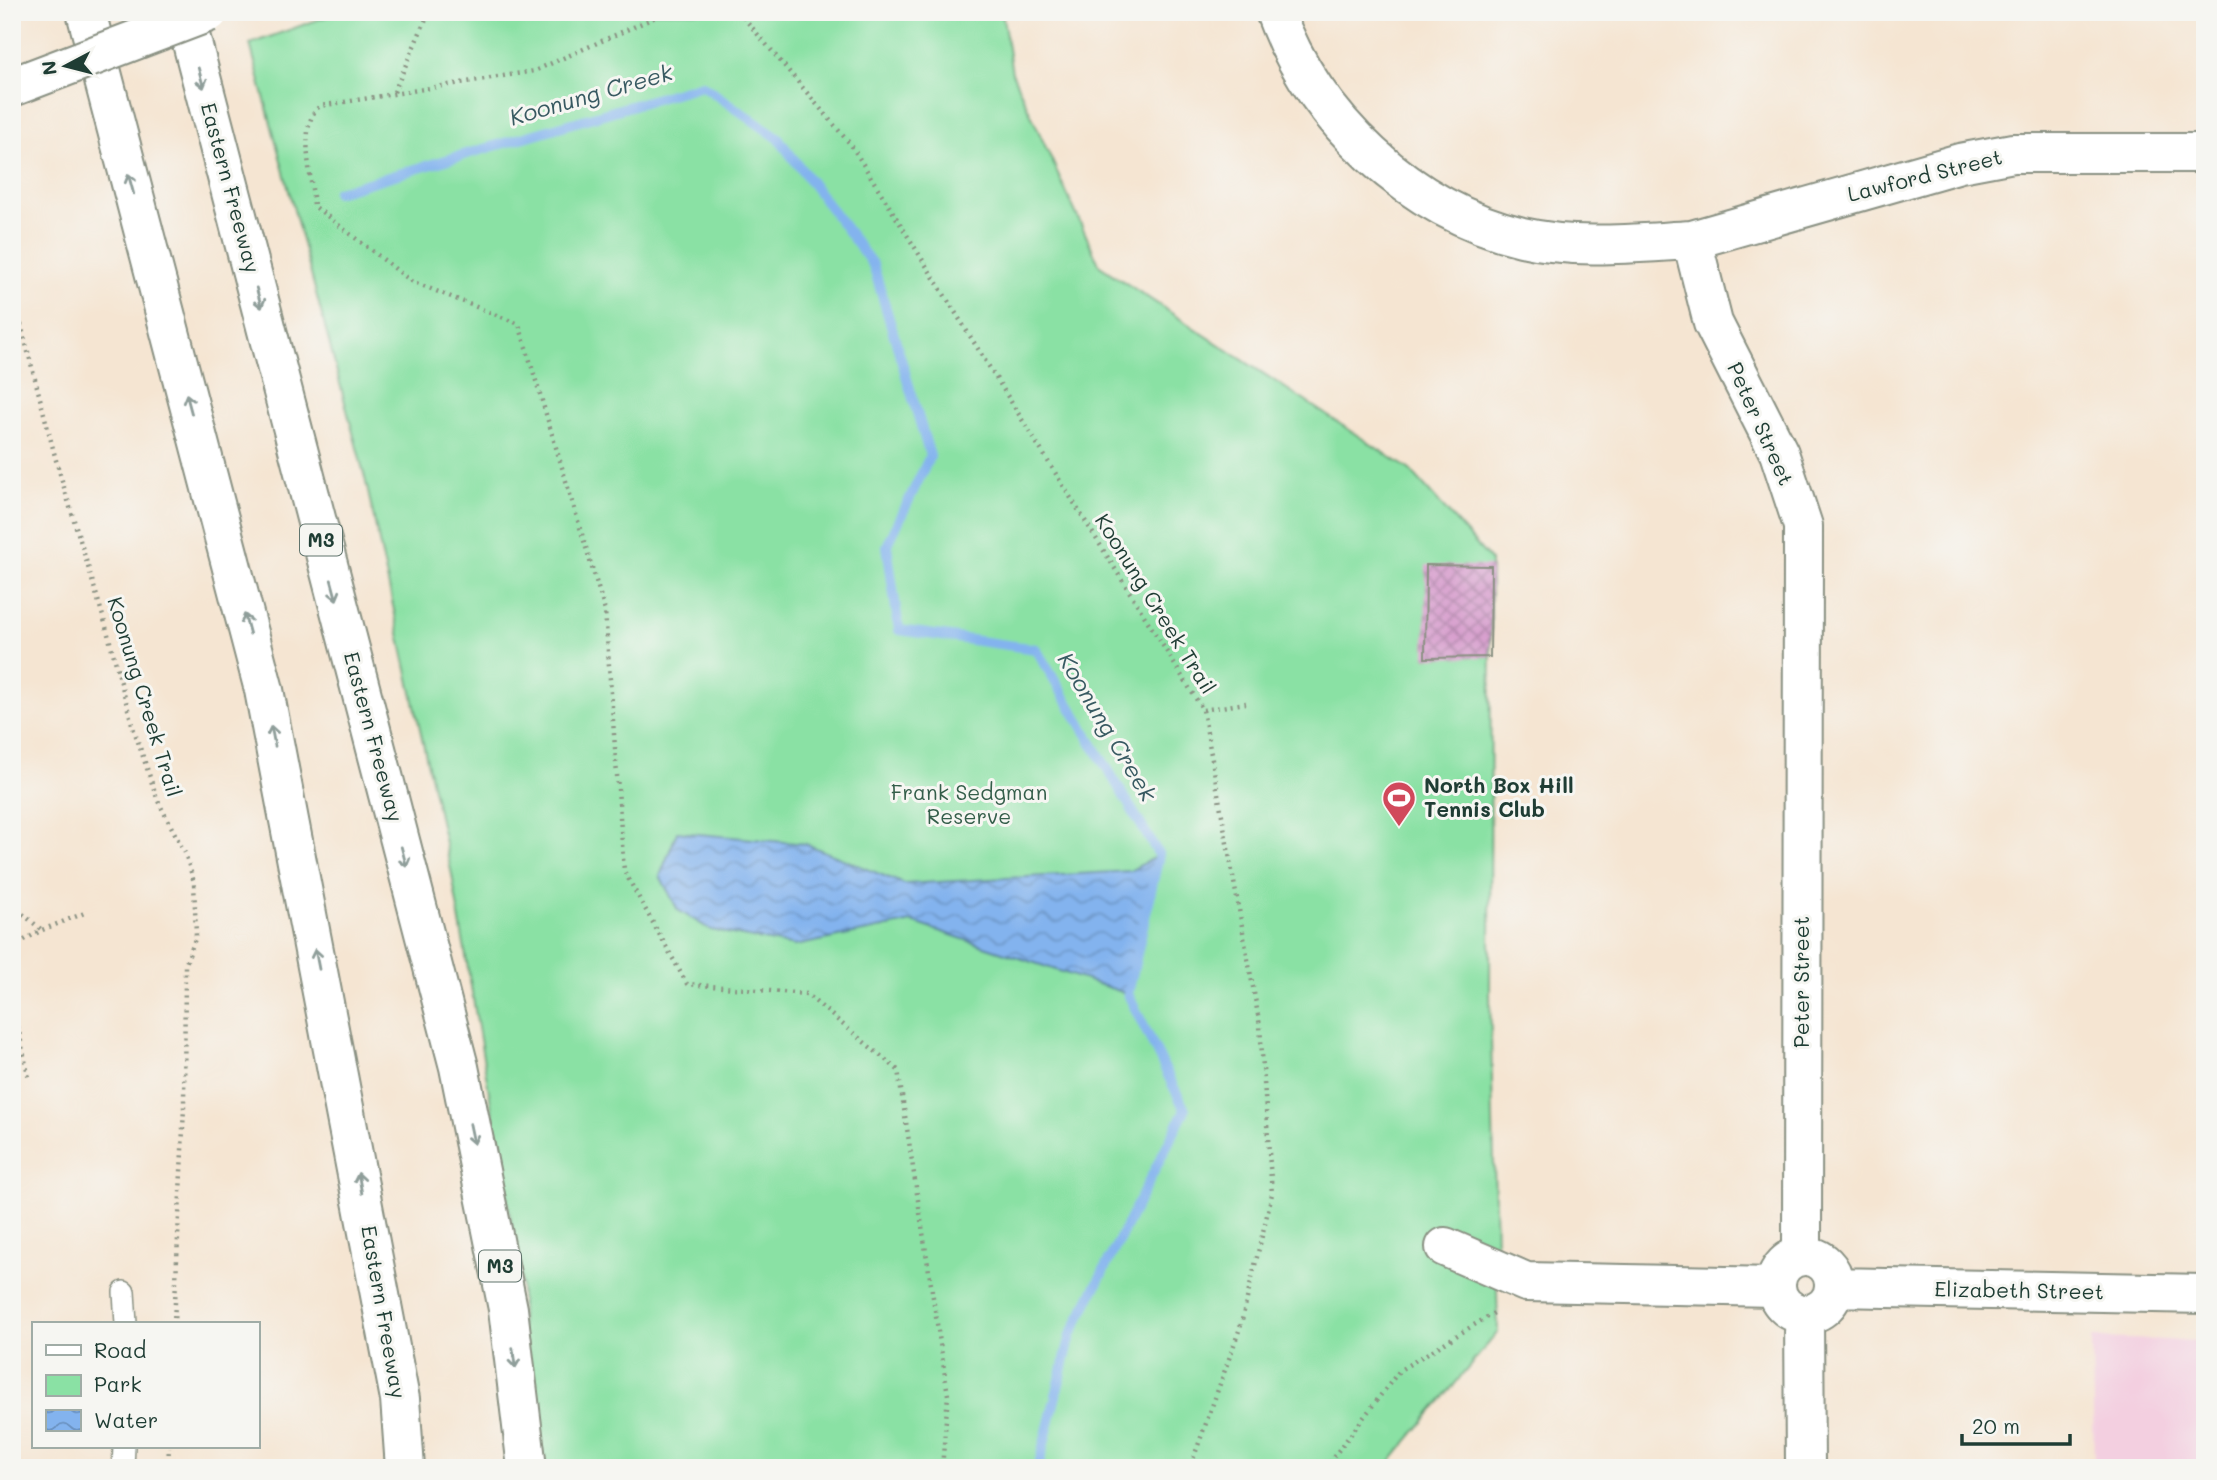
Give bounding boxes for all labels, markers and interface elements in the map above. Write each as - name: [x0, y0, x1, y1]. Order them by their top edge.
- north arrow: [32, 32, 102, 102]
- water label: Koonung Creek: [506, 56, 677, 132]
- text: N: [35, 59, 62, 77]
- one-way arrow: [196, 67, 209, 89]
- street label: Eastern Freeway: [196, 100, 267, 276]
- street label: Lawford Street: [1844, 142, 2005, 207]
- one-way arrow: [123, 173, 136, 195]
- one-way arrow: [253, 287, 266, 309]
- street label: Peter Street: [1722, 358, 1801, 489]
- one-way arrow: [182, 393, 195, 416]
- street label: Koonung Creek Trail: [1090, 508, 1223, 698]
- road number: M3: [300, 524, 342, 555]
- one-way arrow: [328, 578, 341, 601]
- street label: Koonung Creek Trail: [102, 593, 189, 800]
- one-way arrow: [240, 613, 253, 636]
- water label: Koonung Creek: [1052, 646, 1165, 807]
- street label: Eastern Freeway: [339, 649, 410, 825]
- one-way arrow: [266, 725, 280, 748]
- place label: North Box Hill Tennis Club: [1424, 771, 1574, 822]
- park label: Frank Sedgman Reserve: [891, 778, 1047, 829]
- sports icon: North Box Hill Tennis Club: [1380, 779, 1418, 828]
- one-way arrow: [398, 846, 411, 868]
- street label: Peter Street: [1787, 916, 1814, 1048]
- one-way arrow: [310, 948, 324, 971]
- one-way arrow: [466, 1122, 480, 1145]
- one-way arrow: [352, 1172, 366, 1195]
- street label: Eastern Freeway: [356, 1223, 413, 1400]
- road number: M3: [479, 1250, 521, 1282]
- street label: Elizabeth Street: [1934, 1275, 2104, 1304]
- legend: [32, 1322, 259, 1448]
- text: Road: [94, 1336, 146, 1363]
- one-way arrow: [508, 1346, 521, 1369]
- text: Park: [94, 1370, 142, 1397]
- scale bar: [1962, 1403, 2070, 1447]
- text: Water: [94, 1406, 158, 1433]
- text: 20 m: [1972, 1412, 2020, 1439]

